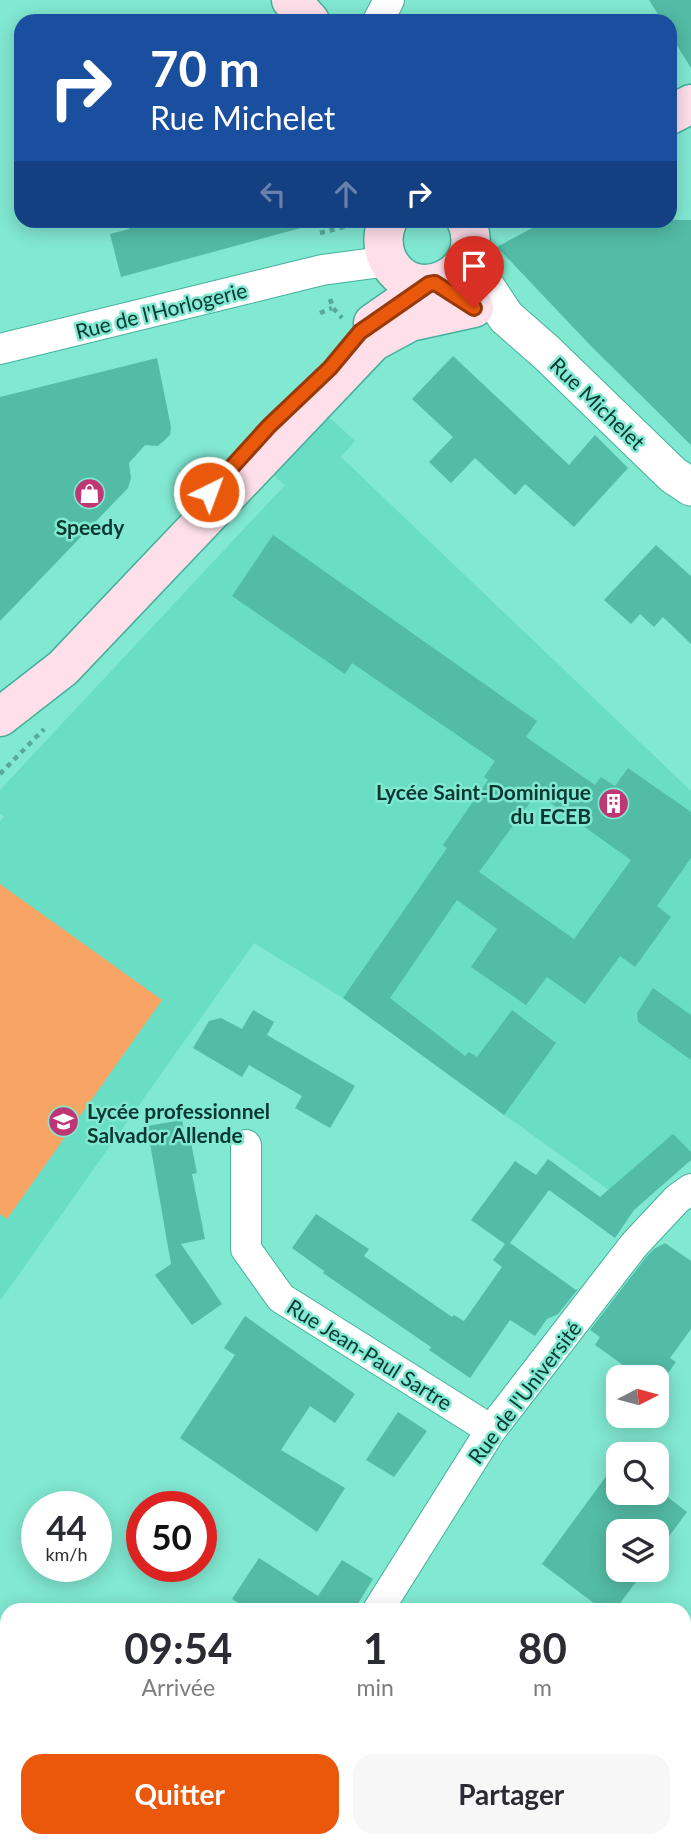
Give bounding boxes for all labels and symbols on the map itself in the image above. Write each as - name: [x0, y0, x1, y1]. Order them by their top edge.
- pin: [444, 236, 504, 308]
- street label: Rue de l'Horlogerie: [73, 277, 249, 343]
- street label: Rue Michelet: [546, 352, 651, 455]
- position arrow: [172, 455, 246, 529]
- shop icon: Speedy: [73, 477, 107, 511]
- place label: Speedy: [56, 514, 125, 539]
- place label: Lycée Saint-Dominique du ECEB: [376, 779, 591, 828]
- building icon: Lycée Saint-Dominique du ECEB: [597, 786, 631, 820]
- place label: Lycée professionnel Salvador Allende: [87, 1098, 270, 1147]
- school or university icon: Lycée professionnel Salvador Allende: [47, 1105, 81, 1139]
- street label: Rue Jean-Paul Sartre: [283, 1293, 457, 1415]
- street label: Rue de l'Université: [462, 1316, 586, 1468]
- north arrow: [606, 1365, 668, 1428]
- speed limit sign: 50: [126, 1491, 217, 1582]

